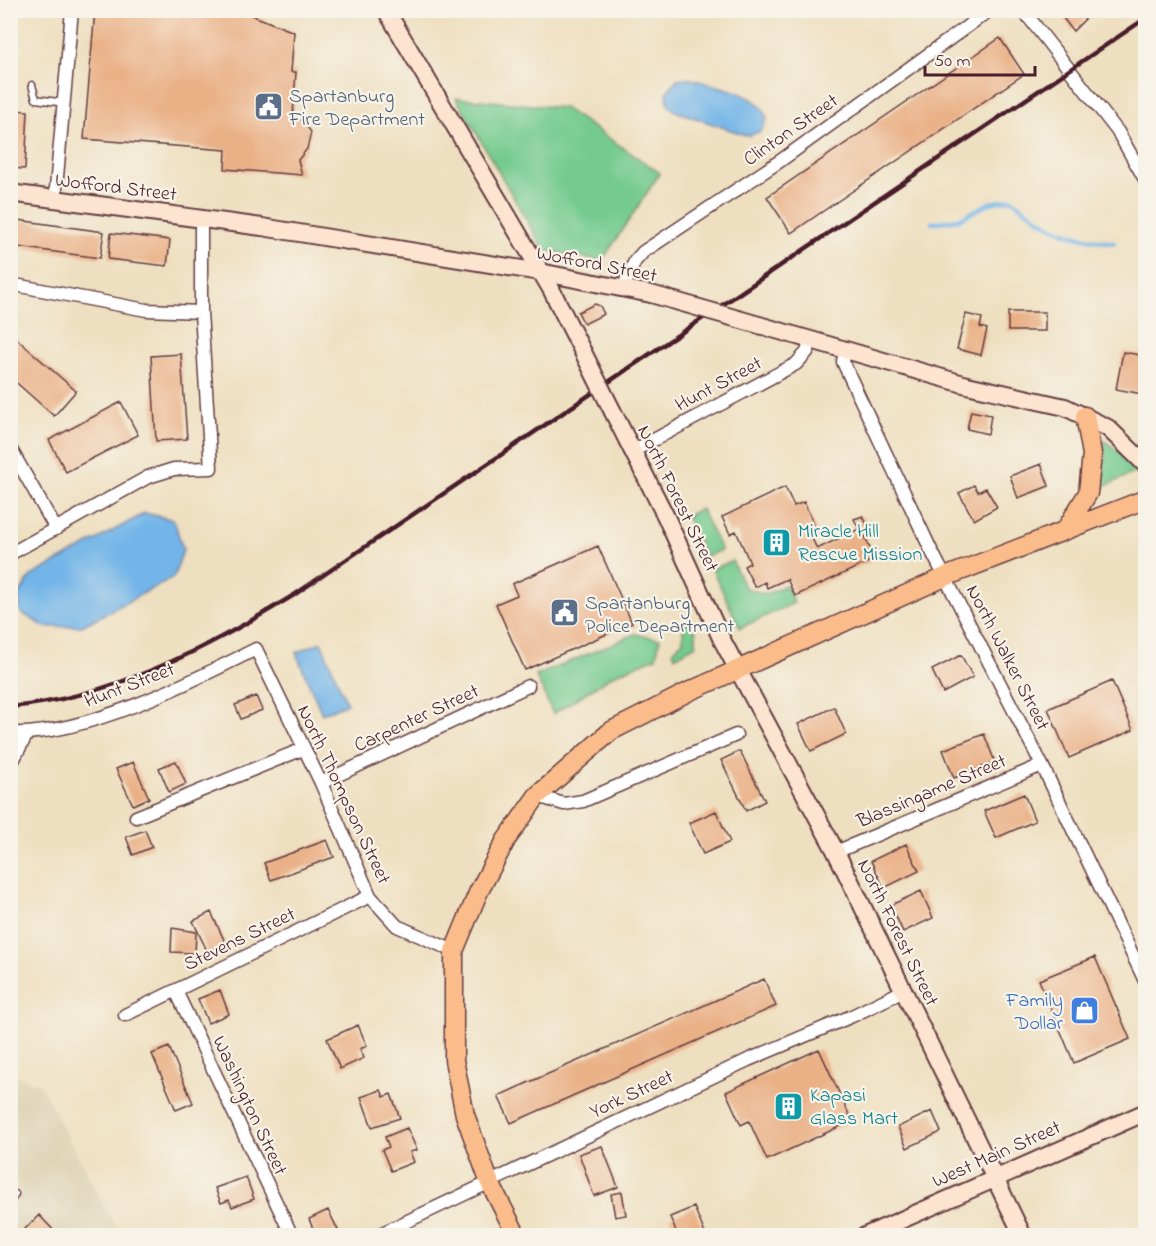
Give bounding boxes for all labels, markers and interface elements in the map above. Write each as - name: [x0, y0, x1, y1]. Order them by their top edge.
- scale bar: [925, 39, 1034, 77]
- text: 50 m: [934, 49, 971, 75]
- place label: Spartanburg Fire Department: [288, 83, 425, 135]
- street label: Clinton Street: [738, 87, 845, 175]
- public building icon: Spartanburg Fire Department: [252, 90, 284, 122]
- street label: Wofford Street: [53, 167, 178, 210]
- street label: Wofford Street: [534, 240, 660, 291]
- street label: Hunt Street: [670, 350, 768, 420]
- street label: North Forest Street: [629, 421, 725, 578]
- place label: Miracle Hill Rescue Mission: [798, 518, 923, 570]
- building icon: Miracle Hill Rescue Mission: [761, 526, 793, 558]
- street label: North Walker Street: [957, 580, 1056, 736]
- place label: Spartanburg Police Department: [585, 590, 735, 642]
- public building icon: Spartanburg Police Department: [548, 597, 580, 629]
- street label: Hunt Street: [80, 656, 180, 717]
- street label: Carpenter Street: [350, 677, 485, 761]
- street label: North Thompson Street: [288, 701, 397, 890]
- street label: Blassingame Street: [852, 748, 1012, 838]
- street label: North Forest Street: [849, 855, 945, 1012]
- street label: Stevens Street: [179, 901, 301, 980]
- place label: Family Dollar: [1005, 987, 1064, 1039]
- shop icon: Family Dollar: [1068, 994, 1100, 1026]
- street label: Washington Street: [203, 1032, 294, 1181]
- street label: York Street: [585, 1063, 679, 1127]
- place label: Kapasi Glass Mart: [810, 1082, 898, 1134]
- building icon: Kapasi Glass Mart: [773, 1090, 805, 1122]
- street label: West Main Street: [928, 1114, 1066, 1197]

